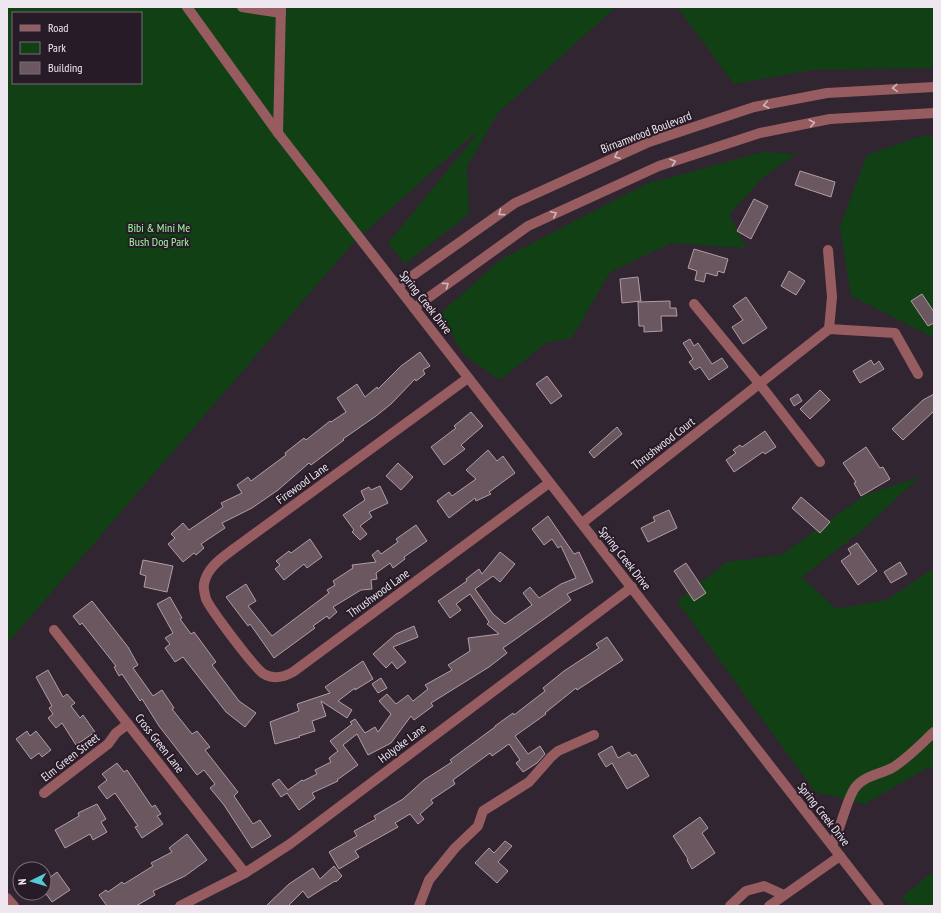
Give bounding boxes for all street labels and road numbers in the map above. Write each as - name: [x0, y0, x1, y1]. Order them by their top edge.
- street label: Birnamwood Boulevard: [598, 108, 694, 156]
- street label: Spring Creek Drive: [397, 267, 455, 337]
- street label: Thrushwood Court: [628, 413, 698, 472]
- street label: Firewood Lane: [273, 459, 331, 507]
- street label: Spring Creek Drive: [596, 523, 654, 593]
- street label: Thrushwood Lane: [344, 565, 412, 621]
- street label: Cross Green Lane: [132, 710, 188, 776]
- street label: Holyoke Lane: [375, 720, 429, 766]
- street label: Elm Green Street: [38, 729, 103, 784]
- street label: Spring Creek Drive: [795, 779, 853, 849]

